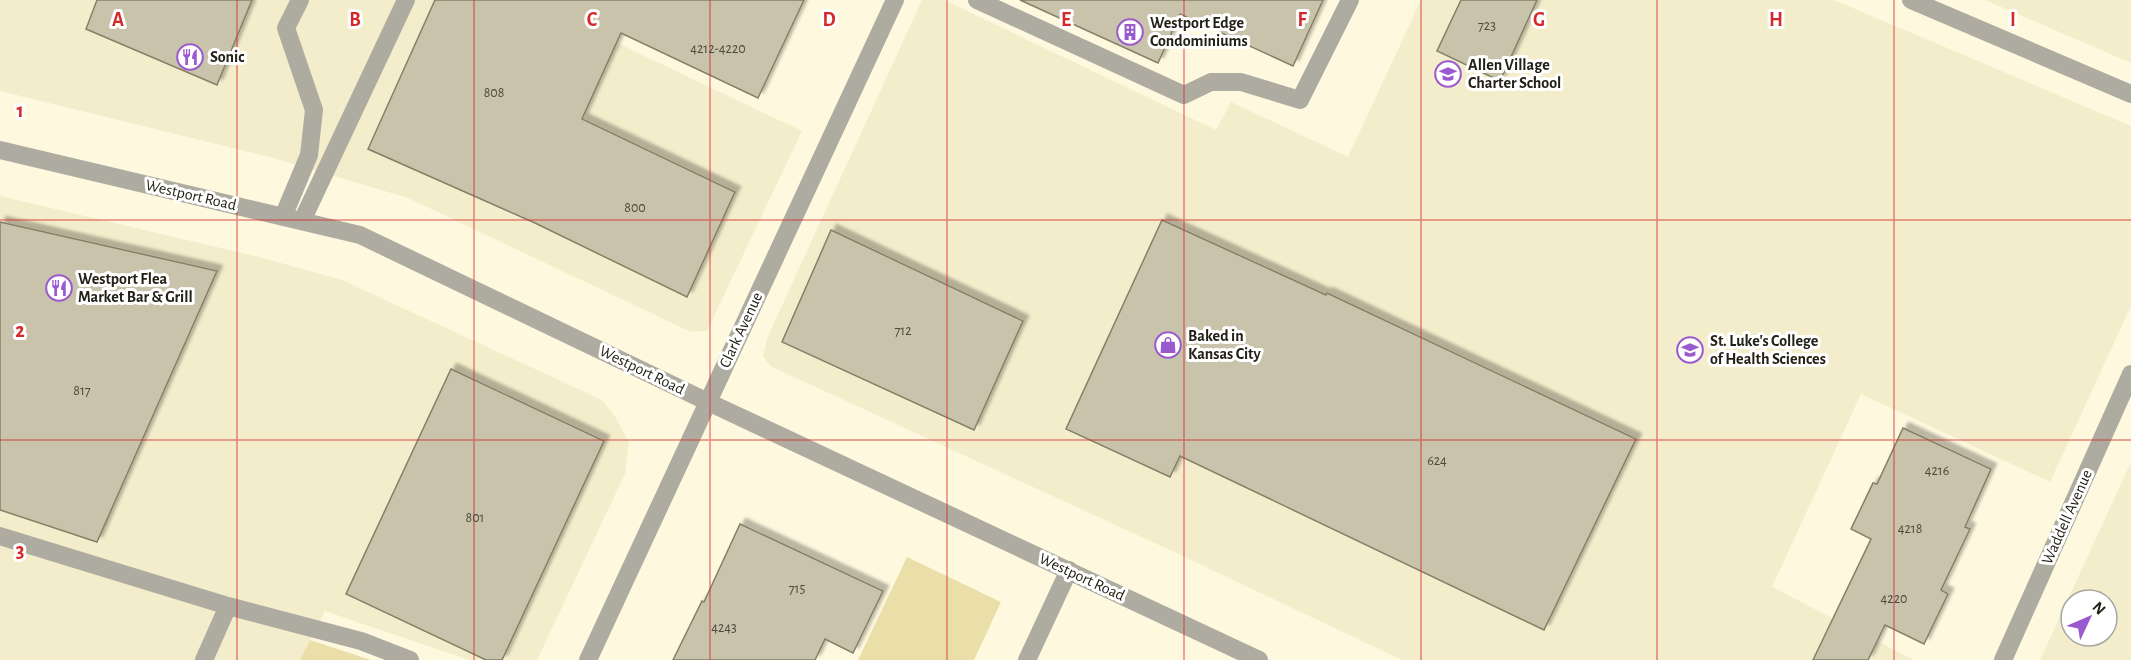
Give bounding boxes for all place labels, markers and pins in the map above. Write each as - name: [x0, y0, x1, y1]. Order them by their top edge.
- place label: Westport Edge Condominiums: [1150, 15, 1248, 49]
- building icon: Westport Edge Condominiums: [1115, 17, 1145, 47]
- restaurant icon: Sonic: [175, 42, 205, 72]
- place label: Sonic: [210, 49, 244, 65]
- place label: Allen Village Charter School: [1468, 57, 1561, 91]
- school or university icon: Allen Village Charter School: [1433, 59, 1463, 89]
- place label: Westport Flea Market Bar & Grill: [78, 271, 193, 305]
- restaurant icon: Westport Flea Market Bar & Grill: [44, 273, 74, 303]
- place label: Baked in Kansas City: [1188, 328, 1262, 363]
- shop icon: Baked in Kansas City: [1153, 330, 1183, 360]
- place label: St. Luke's College of Health Sciences: [1710, 333, 1826, 367]
- school or university icon: St. Luke's College of Health Sciences: [1675, 335, 1705, 365]

